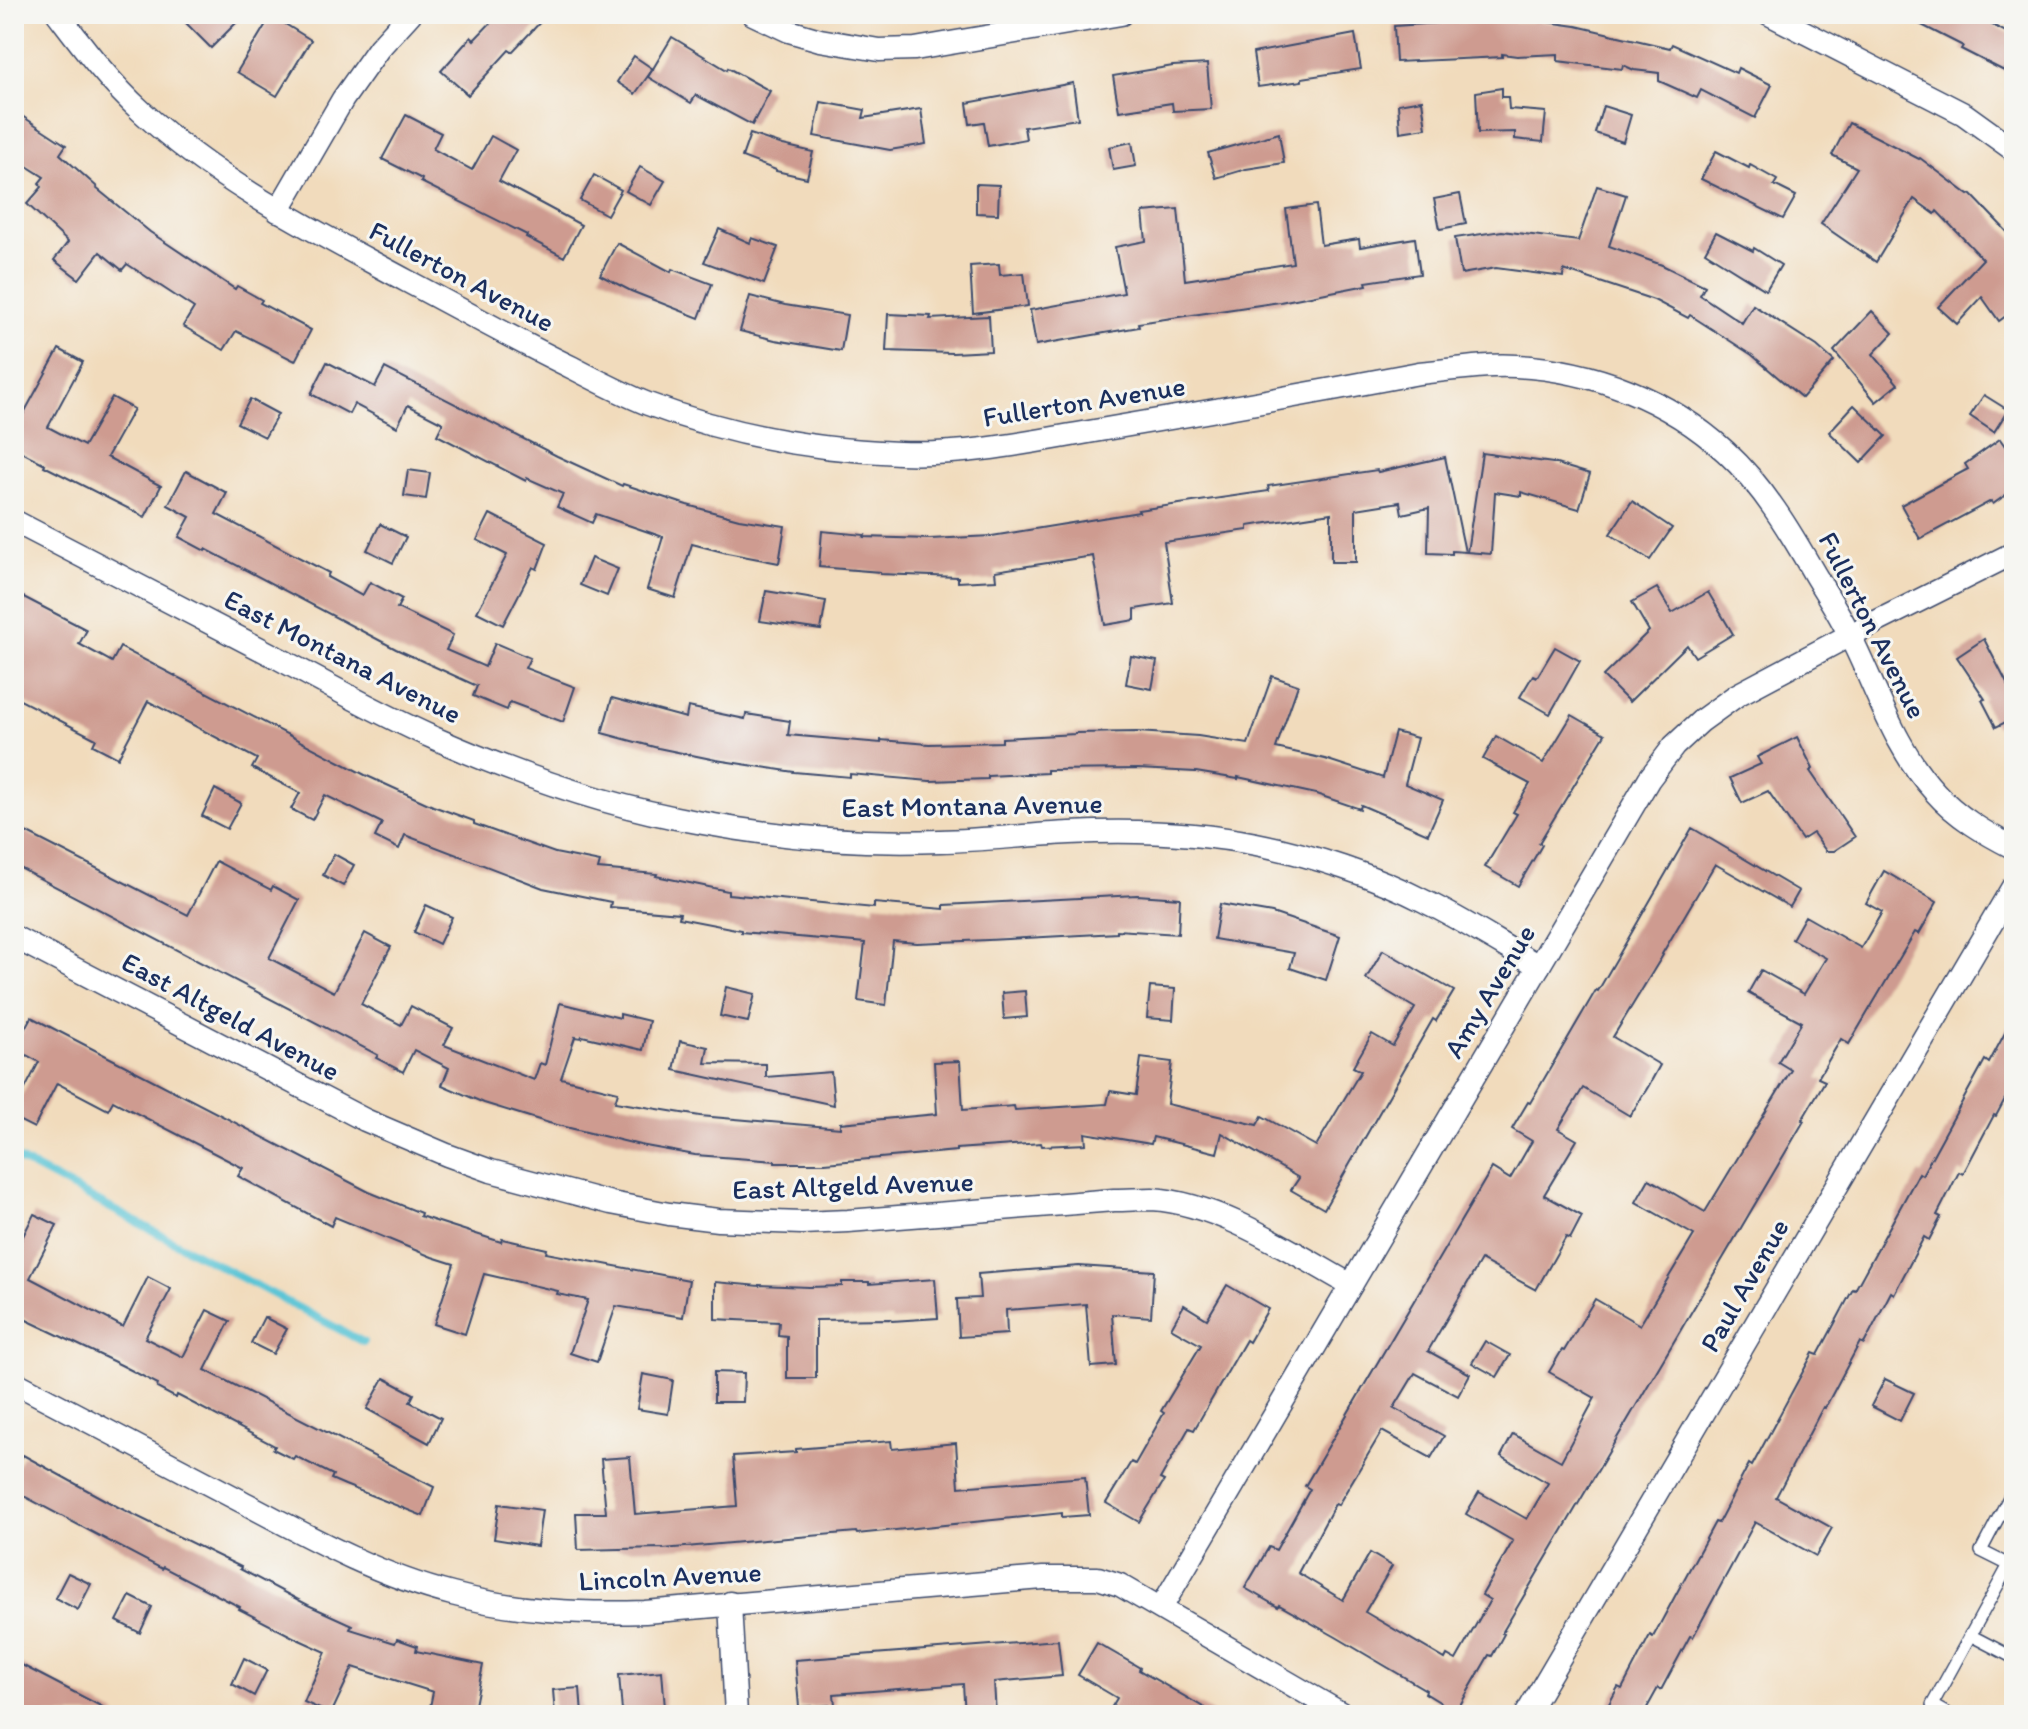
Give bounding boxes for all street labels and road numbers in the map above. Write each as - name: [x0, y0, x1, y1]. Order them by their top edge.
- street label: Fullerton Avenue: [364, 213, 560, 339]
- street label: Fullerton Avenue: [980, 368, 1188, 434]
- street label: Fullerton Avenue: [1811, 526, 1935, 724]
- street label: East Montana Avenue: [219, 582, 467, 730]
- street label: East Montana Avenue: [841, 786, 1103, 824]
- street label: Amy Avenue: [1436, 918, 1542, 1064]
- street label: East Altgeld Avenue: [116, 944, 346, 1088]
- street label: East Altgeld Avenue: [732, 1164, 974, 1206]
- street label: Paul Avenue: [1692, 1212, 1796, 1358]
- street label: Lincoln Avenue: [578, 1554, 762, 1598]

